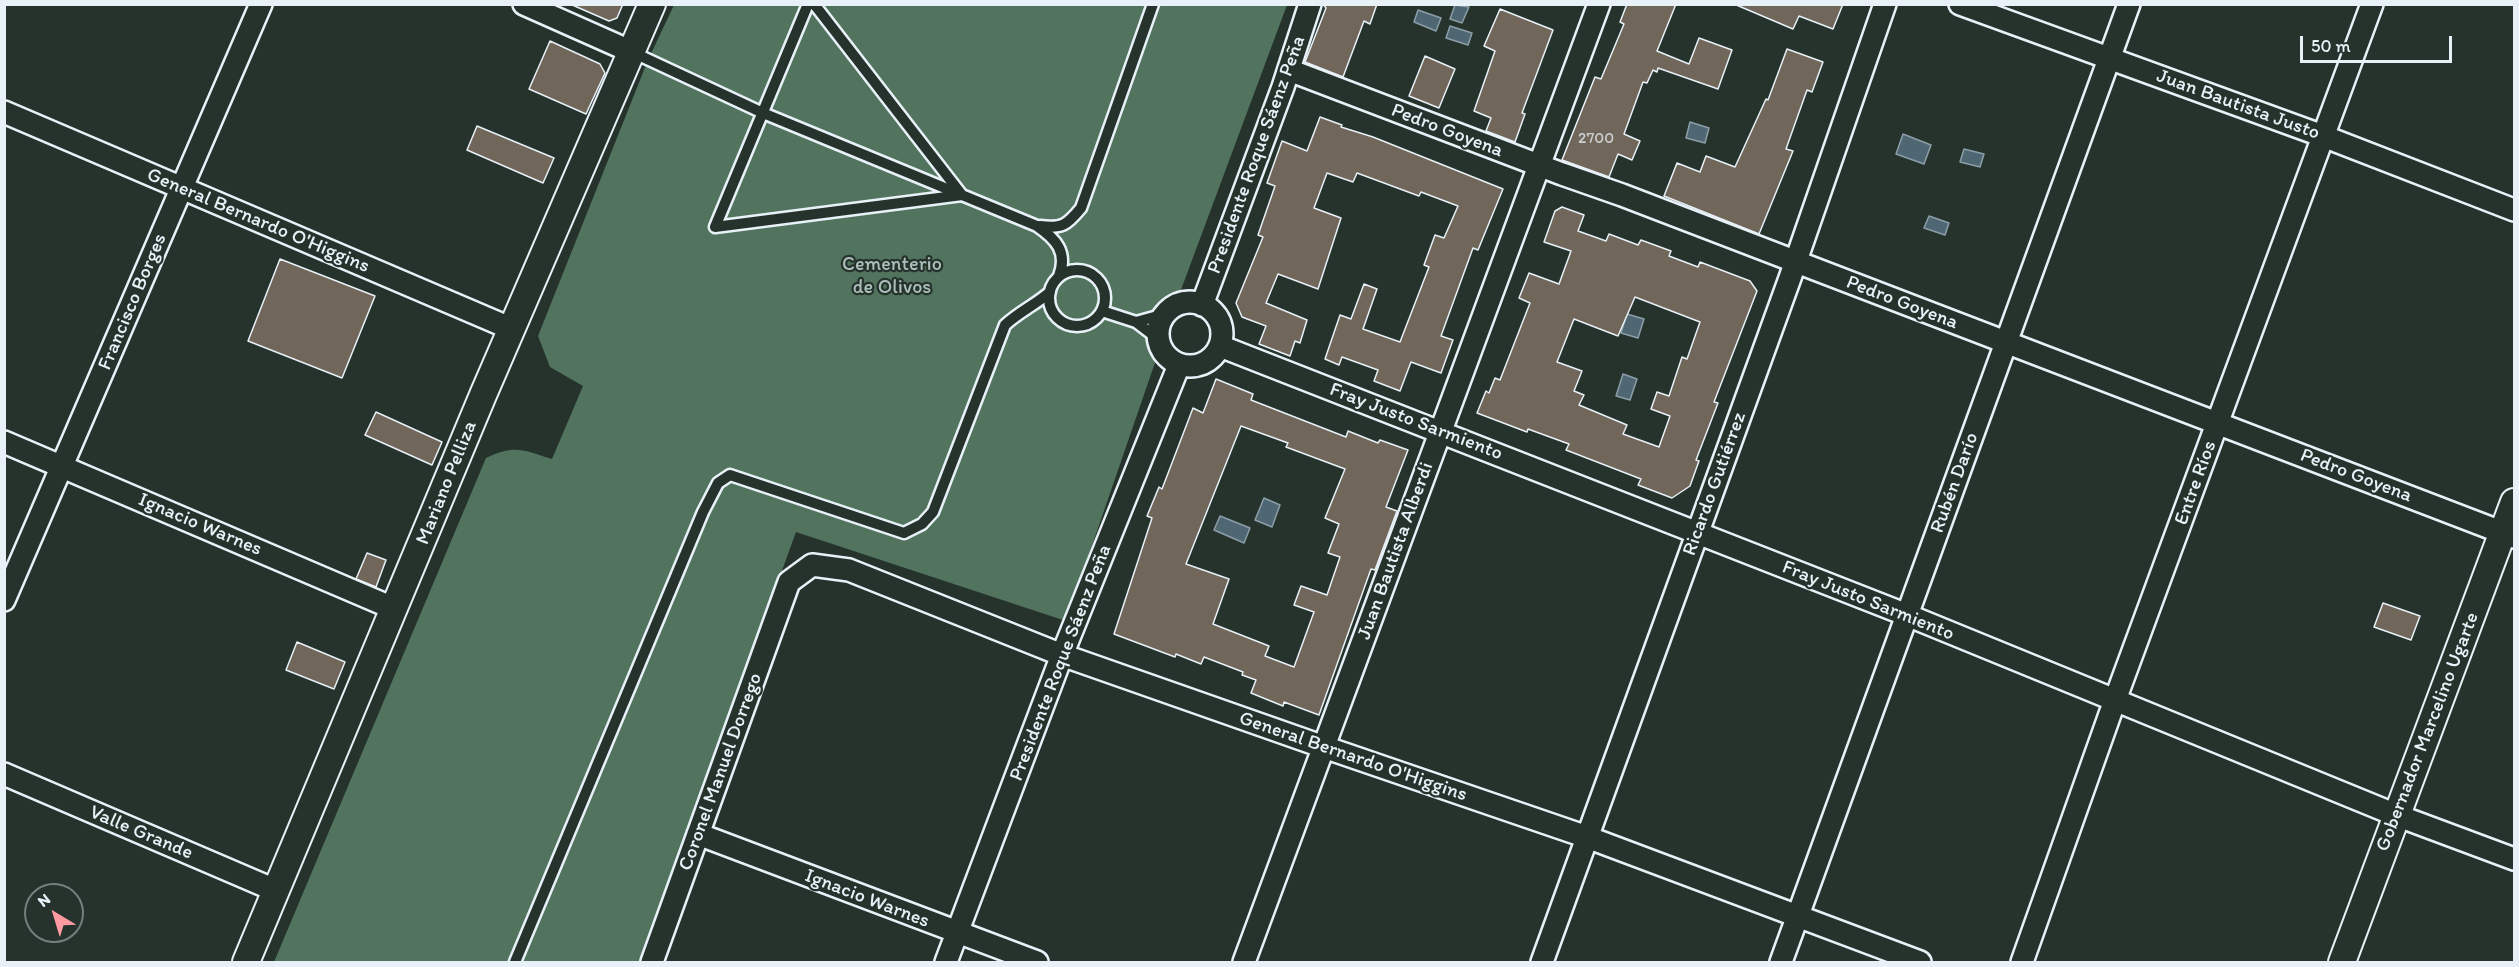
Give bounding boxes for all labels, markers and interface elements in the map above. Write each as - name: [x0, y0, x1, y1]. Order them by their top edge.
- scale bar: [2303, 24, 2454, 62]
- street label: Presidente Roque Sáenz Peña: [1203, 33, 1311, 277]
- text: 50 m: [2311, 35, 2351, 57]
- street label: Juan Bautista Justo: [2153, 64, 2323, 146]
- street label: Pedro Goyena: [1388, 99, 1506, 163]
- house number: 2700: [1578, 129, 1614, 149]
- street label: General Bernardo O'Higgins: [143, 163, 373, 279]
- street label: Francisco Borges: [93, 230, 173, 374]
- park label: Cementerio de Olivos: [842, 253, 942, 300]
- street label: Pedro Goyena: [1843, 271, 1961, 335]
- street label: Fray Justo Sarmiento: [1326, 378, 1506, 466]
- street label: Ricardo Gutiérrez: [1678, 409, 1752, 559]
- street label: Mariano Pelliza: [411, 418, 483, 548]
- street label: Rubén Darío: [1926, 430, 1984, 536]
- street label: Entre Ríos: [2170, 438, 2222, 528]
- street label: Pedro Goyena: [2297, 444, 2415, 508]
- street label: Juan Bautista Alberdi: [1353, 459, 1439, 643]
- street label: Ignacio Warnes: [135, 488, 265, 562]
- street label: Presidente Roque Sáenz Peña: [1005, 541, 1117, 785]
- street label: Fray Justo Sarmiento: [1778, 555, 1958, 647]
- street label: Gobernador Marcelino Ugarte: [2371, 609, 2485, 855]
- street label: Coronel Manuel Dorrego: [674, 670, 768, 874]
- street label: General Bernardo O'Higgins: [1236, 707, 1470, 807]
- street label: Valle Grande: [86, 800, 196, 866]
- street label: Ignacio Warnes: [801, 864, 933, 934]
- north arrow: [24, 883, 84, 943]
- text: N: [34, 889, 54, 911]

